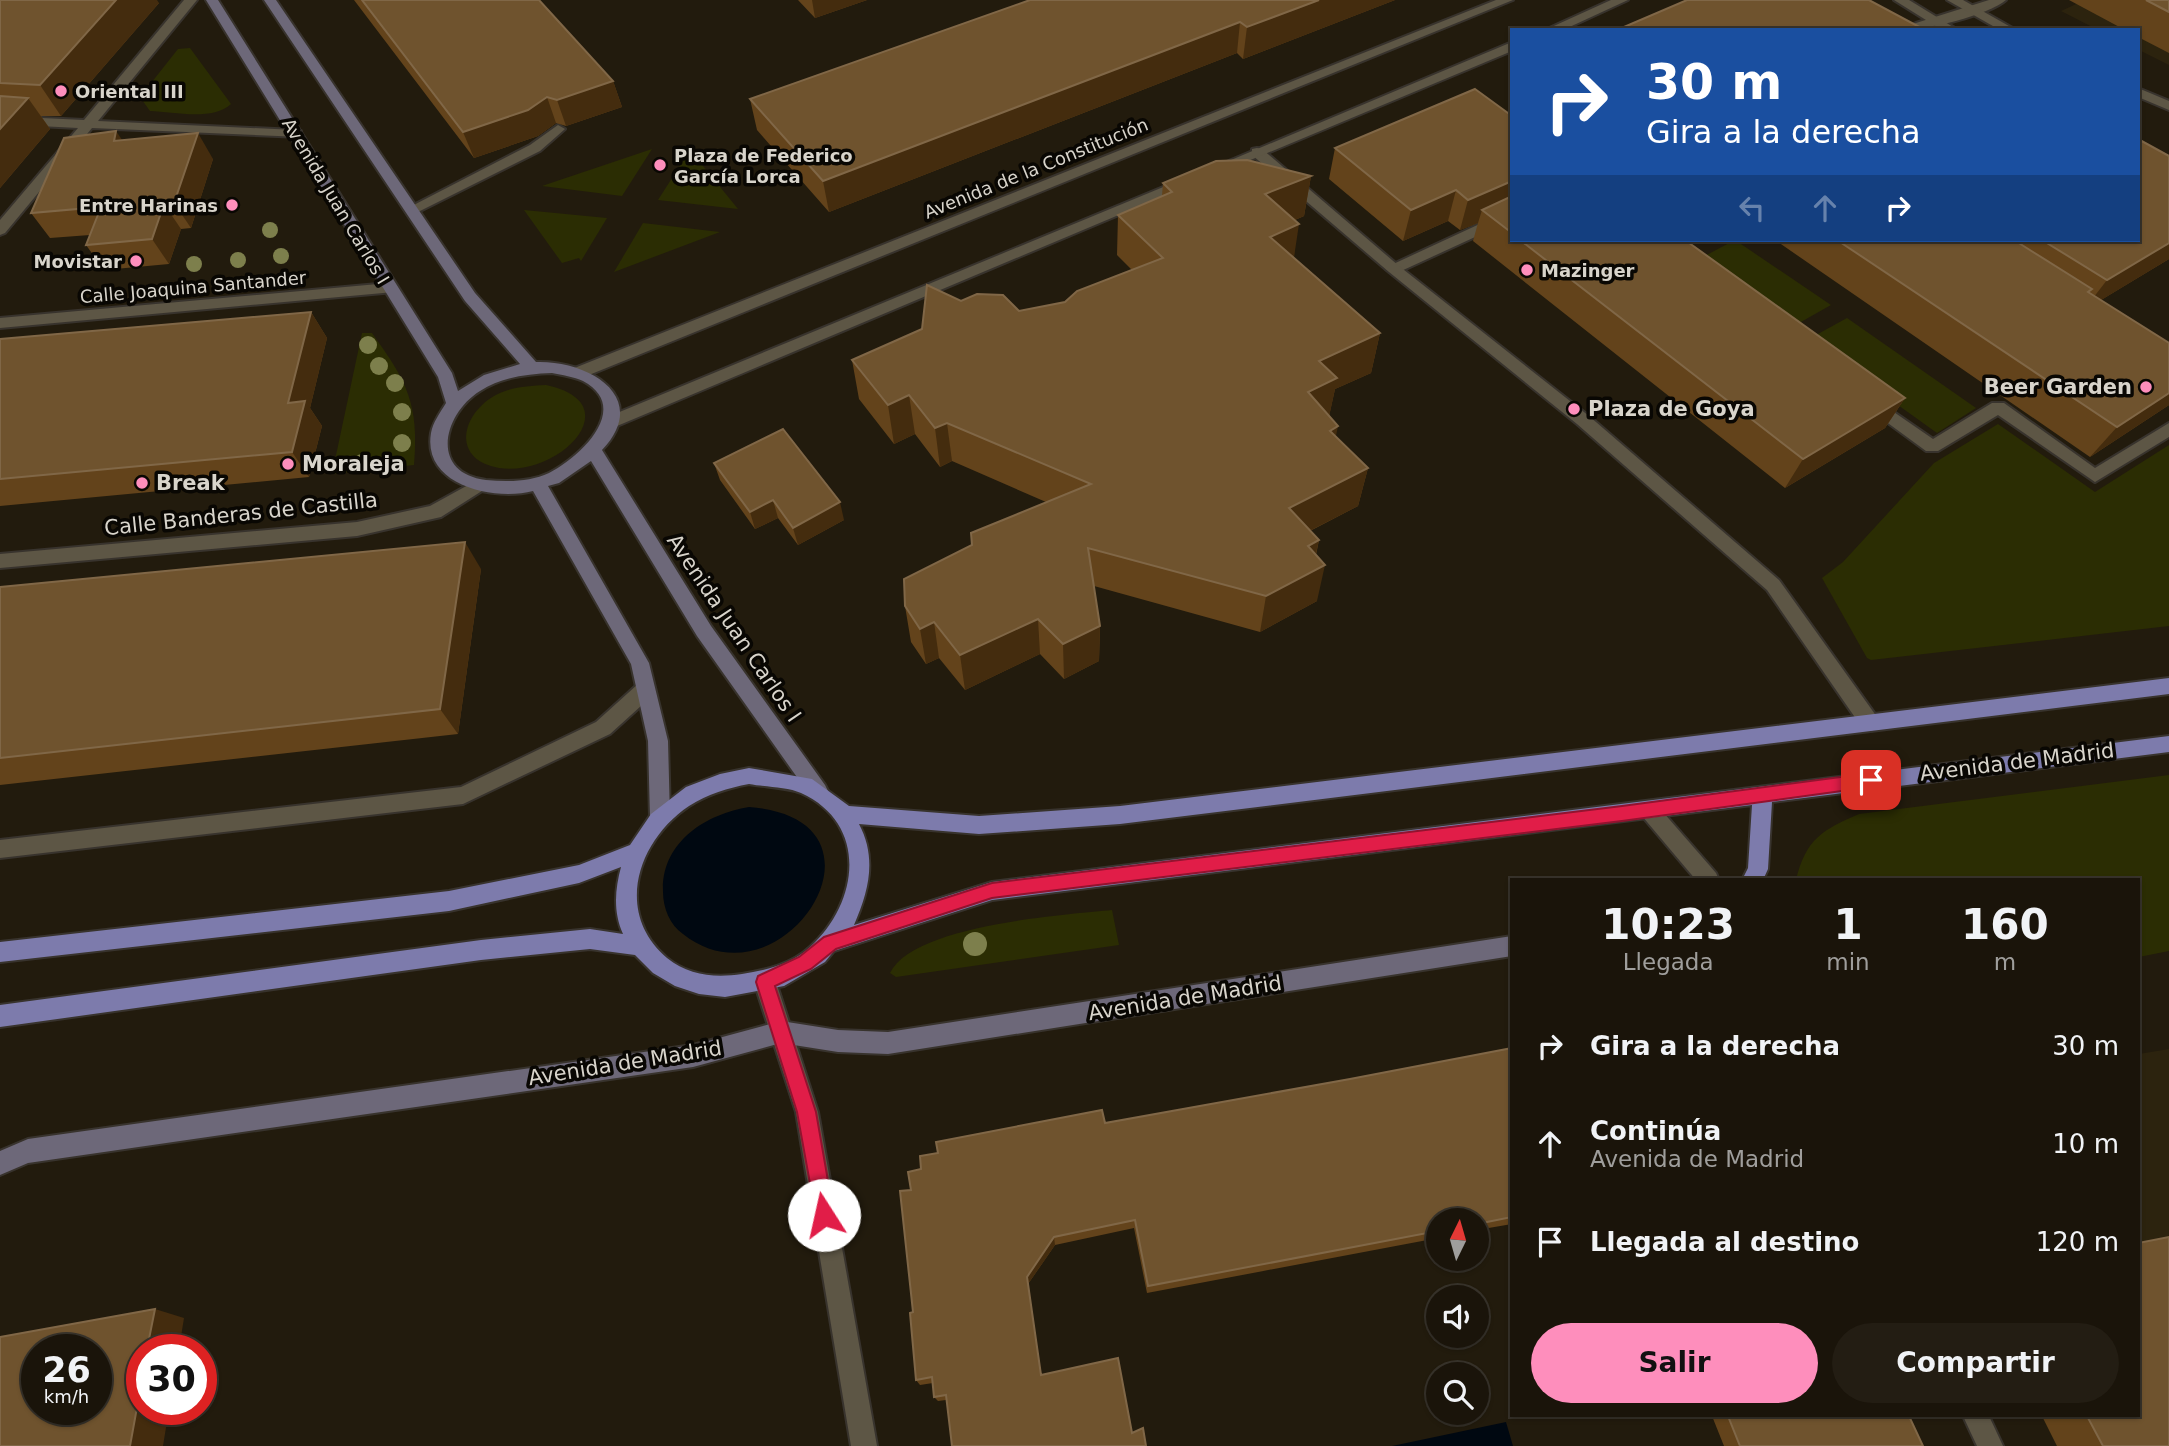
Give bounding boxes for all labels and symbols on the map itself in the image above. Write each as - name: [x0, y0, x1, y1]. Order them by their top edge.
- place label: Oriental III: [75, 81, 184, 102]
- marker: Oriental III: [53, 83, 69, 99]
- street label: Avenida de la Constitución: [921, 113, 1151, 223]
- street label: Avenida Juan Carlos I: [278, 114, 394, 288]
- place label: Plaza de Federico García Lorca: [674, 145, 853, 187]
- marker: Plaza de Federico García Lorca: [652, 157, 668, 173]
- place label: Entre Harinas: [79, 195, 218, 216]
- marker: Entre Harinas: [224, 197, 240, 213]
- place label: Movistar: [33, 251, 122, 272]
- marker: Movistar: [128, 253, 144, 269]
- place label: Mazinger: [1541, 260, 1635, 281]
- marker: Mazinger: [1519, 262, 1535, 278]
- street label: Calle Joaquina Santander: [79, 267, 308, 307]
- place label: Beer Garden: [1984, 375, 2132, 399]
- marker: Beer Garden: [2138, 379, 2154, 395]
- place label: Plaza de Goya: [1588, 397, 1755, 421]
- marker: Plaza de Goya: [1566, 401, 1582, 417]
- place label: Moraleja: [302, 452, 405, 476]
- marker: Moraleja: [280, 456, 296, 472]
- place label: Break: [156, 471, 226, 495]
- marker: Break: [134, 475, 150, 491]
- street label: Calle Banderas de Castilla: [103, 488, 379, 540]
- street label: Avenida Juan Carlos I: [662, 529, 806, 727]
- street label: Avenida de Madrid: [1918, 738, 2116, 786]
- pin: [1841, 750, 1901, 810]
- street label: Avenida de Madrid: [1087, 971, 1283, 1025]
- street label: Avenida de Madrid: [527, 1036, 723, 1090]
- position arrow: [787, 1178, 861, 1252]
- north arrow: [1426, 1208, 1489, 1270]
- speed limit sign: 30: [126, 1334, 217, 1425]

